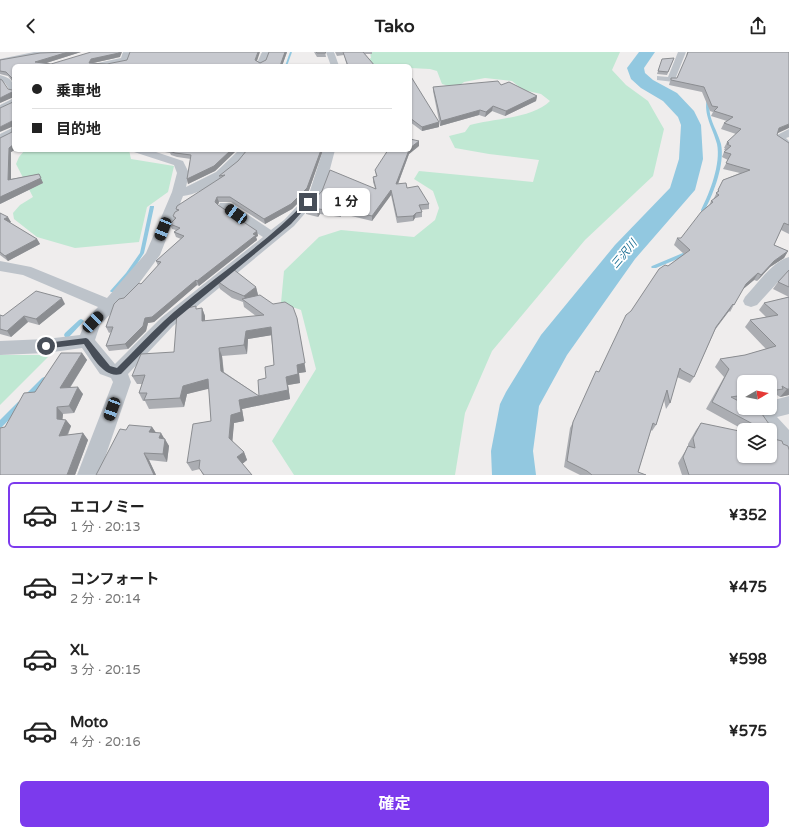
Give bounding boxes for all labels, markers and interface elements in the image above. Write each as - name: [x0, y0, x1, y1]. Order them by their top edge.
- icon: back: [20, 15, 42, 37]
- text: Tako: [374, 15, 415, 37]
- icon: share: [747, 15, 769, 37]
- text: 乗車地: [56, 82, 101, 100]
- text: 目的地: [56, 120, 101, 138]
- callout: 1 分: [322, 188, 370, 216]
- route end: [299, 193, 317, 211]
- text: 1 分: [334, 194, 358, 210]
- car: [223, 202, 249, 226]
- car: [153, 216, 173, 242]
- water label: 三沢川: [608, 236, 640, 271]
- car: [80, 309, 106, 335]
- route start: [37, 337, 55, 355]
- north arrow: [737, 375, 777, 415]
- map controls: [737, 375, 777, 463]
- car: [102, 396, 122, 422]
- button: layers: [737, 423, 777, 463]
- icon: car: [22, 497, 58, 533]
- text: エコノミー: [70, 498, 145, 516]
- text: ¥352: [729, 506, 767, 524]
- text: 1 分 · 20:13: [70, 519, 141, 535]
- icon: car: [22, 569, 58, 605]
- text: コンフォート: [70, 570, 160, 588]
- text: ¥475: [729, 578, 767, 596]
- text: 2 分 · 20:14: [70, 591, 141, 607]
- icon: car: [22, 641, 58, 677]
- text: XL: [70, 641, 89, 659]
- text: ¥598: [729, 650, 767, 668]
- text: 3 分 · 20:15: [70, 662, 141, 678]
- icon: car: [22, 713, 58, 749]
- text: Moto: [70, 713, 108, 731]
- text: ¥575: [729, 722, 767, 740]
- text: 4 分 · 20:16: [70, 734, 141, 750]
- button: 確定: [20, 781, 769, 827]

